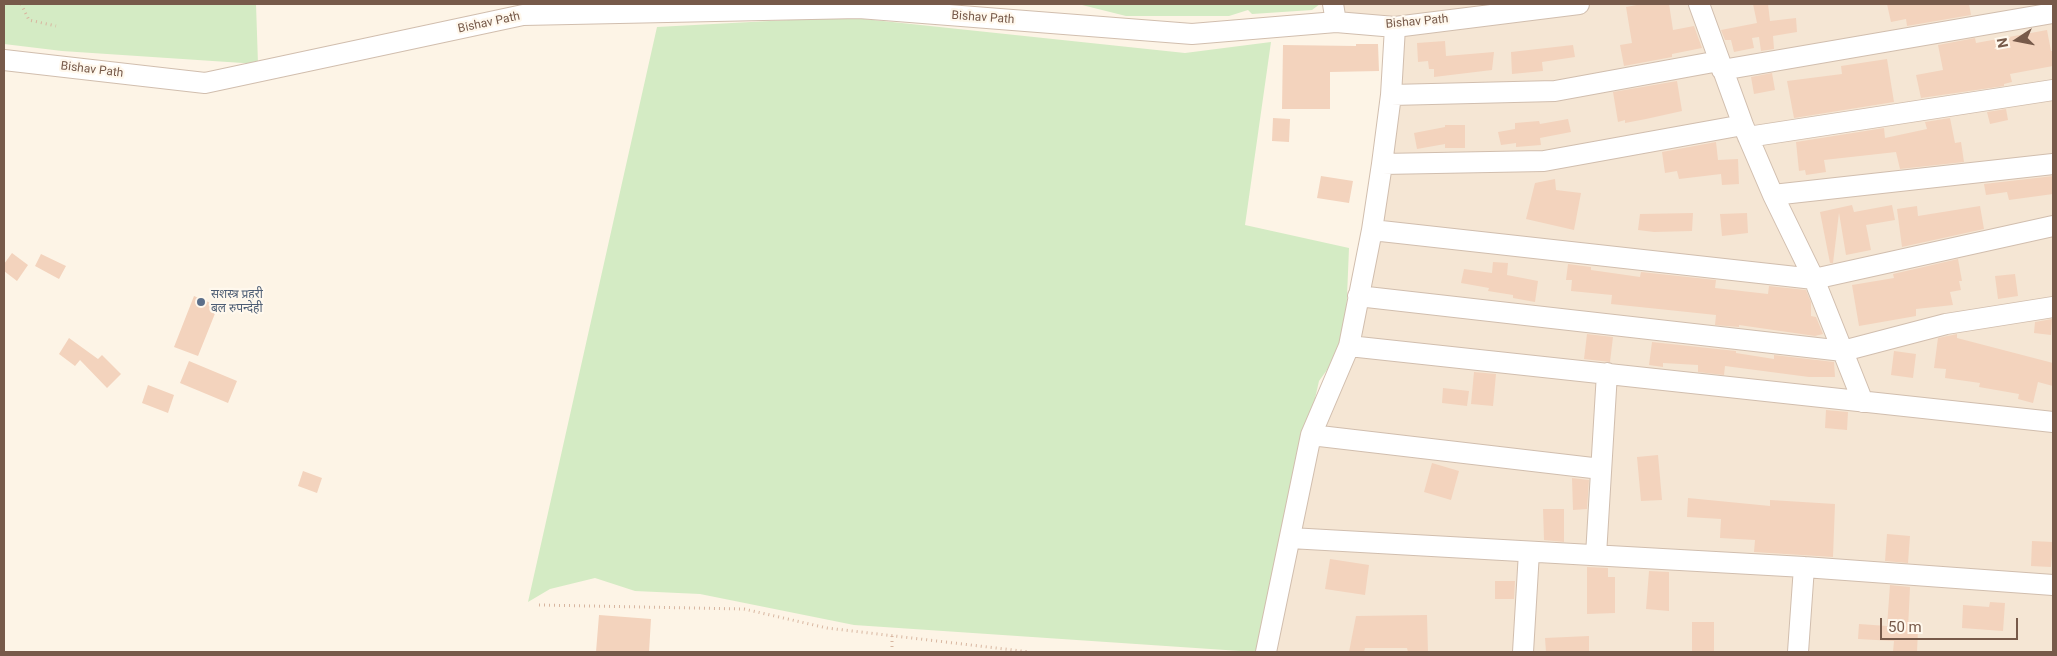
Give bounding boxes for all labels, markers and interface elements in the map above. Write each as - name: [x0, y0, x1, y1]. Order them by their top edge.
- street label: Bishav Path: [457, 9, 521, 37]
- street label: Bishav Path: [951, 9, 1015, 27]
- street label: Bishav Path: [1385, 12, 1449, 32]
- north arrow: [1992, 15, 2042, 65]
- text: N: [1993, 36, 2011, 49]
- street label: Bishav Path: [60, 59, 124, 81]
- place label: सशस्त्र प्रहरी बल रुपन्देही: [211, 288, 263, 316]
- marker: सशस्त्र प्रहरी बल रुपन्देही: [195, 296, 207, 308]
- scale bar: [1882, 608, 2020, 640]
- text: 50 m: [1888, 618, 1922, 636]

